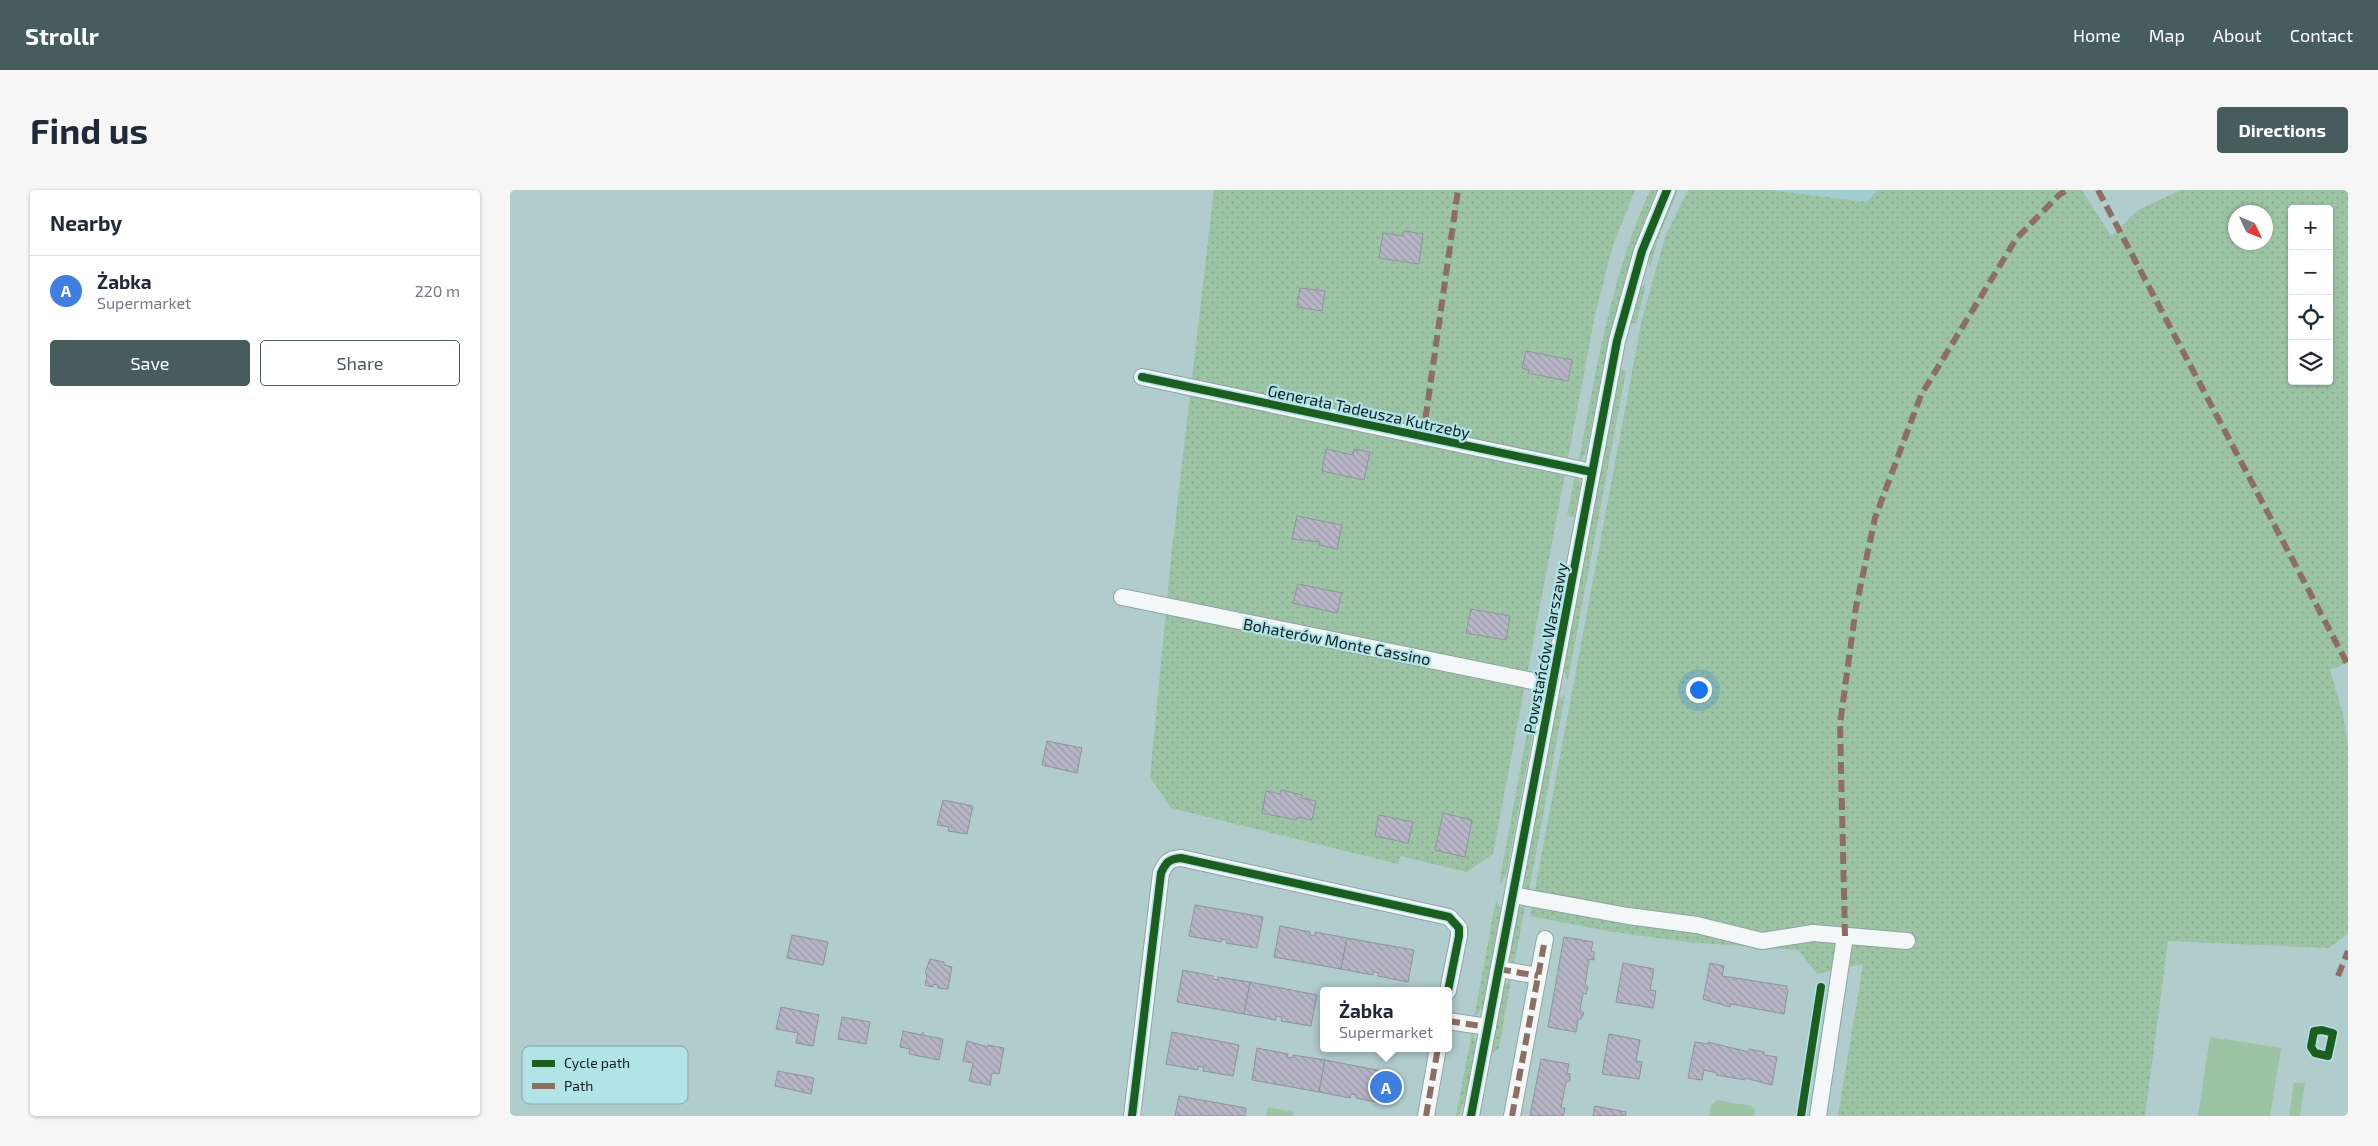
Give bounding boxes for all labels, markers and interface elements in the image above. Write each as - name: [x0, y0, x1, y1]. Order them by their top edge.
- text: Strollr: [25, 21, 99, 50]
- text: Home: [2073, 24, 2121, 46]
- text: Map: [2149, 24, 2185, 46]
- text: About: [2213, 24, 2262, 46]
- text: Contact: [2290, 24, 2353, 46]
- button: Directions: [2217, 107, 2348, 153]
- text: Find us: [30, 109, 148, 151]
- north arrow: [2228, 205, 2273, 250]
- map controls: [2288, 205, 2333, 385]
- button: +: [2288, 205, 2333, 250]
- text: Nearby: [50, 210, 122, 235]
- button: −: [2288, 250, 2333, 295]
- text: Żabka: [97, 270, 152, 293]
- text: A: [61, 281, 71, 300]
- text: 220 m: [415, 281, 460, 300]
- text: Supermarket: [97, 293, 191, 312]
- button: locate: [2288, 295, 2333, 340]
- button: Save: [50, 340, 250, 386]
- button: Share: [260, 340, 460, 386]
- button: layers: [2288, 340, 2333, 385]
- street label: Generała Tadeusza Kutrzeby: [1266, 380, 1472, 442]
- street label: Powstańców Warszawy: [1519, 560, 1571, 735]
- street label: Bohaterów Monte Cassino: [1242, 613, 1432, 669]
- your location: [1686, 677, 1712, 703]
- popup: [1320, 987, 1452, 1052]
- text: Żabka: [1339, 999, 1394, 1022]
- text: Supermarket: [1339, 1022, 1433, 1041]
- legend: [522, 1046, 688, 1104]
- text: Cycle path: [564, 1054, 630, 1071]
- pin: A: [1370, 1068, 1402, 1106]
- text: Path: [564, 1077, 593, 1094]

